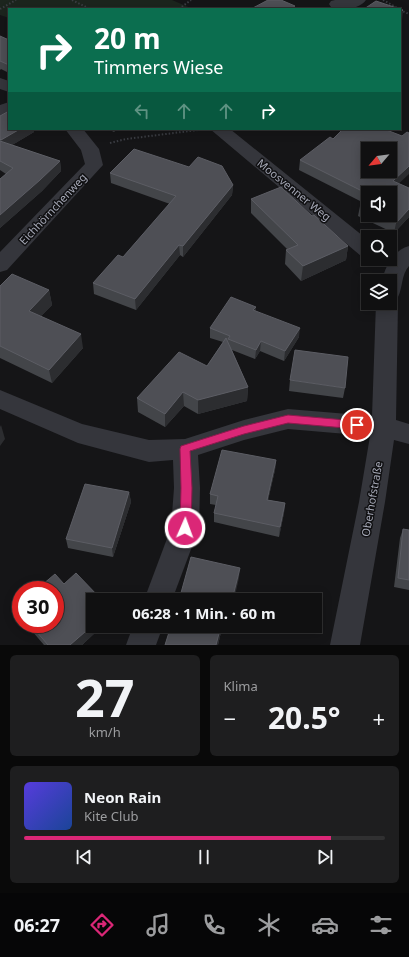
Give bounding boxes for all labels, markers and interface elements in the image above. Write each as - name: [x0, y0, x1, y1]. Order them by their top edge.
- text: 20 m: [94, 19, 161, 57]
- icon: right: [28, 24, 80, 76]
- text: Timmers Wiese: [94, 55, 224, 79]
- icon: left: [131, 100, 153, 122]
- icon: ahead: [173, 100, 195, 122]
- icon: ahead: [215, 100, 237, 122]
- icon: right: [257, 100, 279, 122]
- north arrow: [361, 142, 397, 178]
- map controls: [361, 142, 397, 310]
- street label: Moosvenner Weg: [254, 155, 334, 224]
- street label: Eichhörnchenweg: [16, 170, 90, 248]
- button: sound: [361, 186, 397, 222]
- button: search: [361, 230, 397, 266]
- button: layers: [361, 274, 397, 310]
- pin: [340, 408, 374, 442]
- icon: arrive: [346, 414, 368, 436]
- street label: Oberhofstraße: [358, 460, 386, 538]
- position arrow: [164, 507, 206, 549]
- speed limit sign: 30: [12, 581, 64, 633]
- text: 06:28 · 1 Min. · 60 m: [132, 603, 276, 623]
- text: 27: [75, 661, 135, 732]
- text: Klima: [224, 677, 258, 695]
- text: 20.5°: [268, 697, 341, 738]
- text: −: [224, 703, 236, 733]
- text: +: [372, 703, 385, 733]
- text: km/h: [89, 723, 121, 741]
- text: Neon Rain: [84, 787, 161, 807]
- text: Kite Club: [84, 807, 138, 825]
- icon: previous: [73, 846, 95, 868]
- icon: pause: [193, 846, 215, 868]
- icon: next: [314, 846, 336, 868]
- icon: directions: [88, 911, 116, 939]
- icon: music: [144, 911, 172, 939]
- icon: phone: [200, 911, 228, 939]
- icon: climate: [255, 911, 283, 939]
- icon: car: [311, 911, 339, 939]
- icon: filters: [367, 911, 395, 939]
- text: 06:27: [14, 913, 60, 937]

